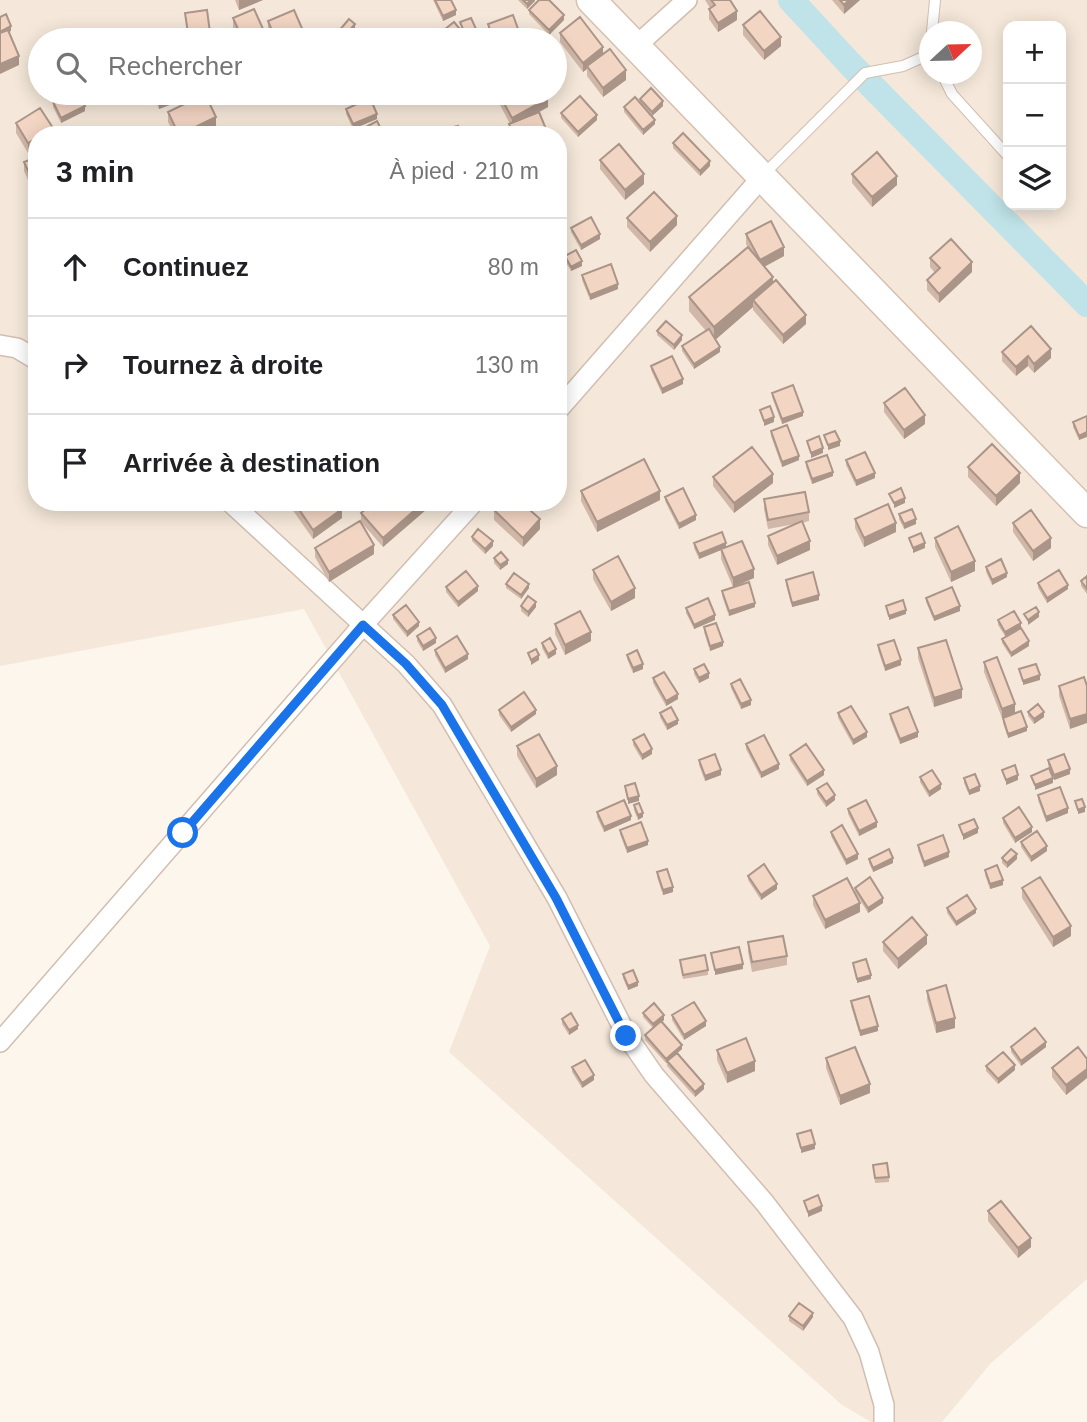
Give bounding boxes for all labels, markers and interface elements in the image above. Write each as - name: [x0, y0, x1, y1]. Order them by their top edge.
- north arrow: [919, 21, 982, 84]
- map controls: [1003, 21, 1066, 210]
- button: +: [1003, 21, 1066, 84]
- search box: [28, 28, 567, 105]
- icon: search: [52, 48, 90, 86]
- text: Rechercher: [108, 51, 242, 81]
- button: −: [1003, 84, 1066, 147]
- button: layers: [1003, 147, 1066, 210]
- text: 3 min: [56, 155, 134, 188]
- text: À pied · 210 m: [389, 158, 539, 184]
- icon: ahead: [56, 248, 94, 286]
- text: Continuez: [123, 252, 249, 282]
- text: 80 m: [488, 254, 539, 280]
- icon: right: [56, 346, 94, 384]
- text: Tournez à droite: [123, 350, 323, 380]
- text: 130 m: [475, 352, 539, 378]
- icon: arrive: [56, 444, 94, 482]
- text: Arrivée à destination: [123, 448, 380, 478]
- route start: [167, 817, 198, 848]
- route end: [610, 1020, 641, 1051]

